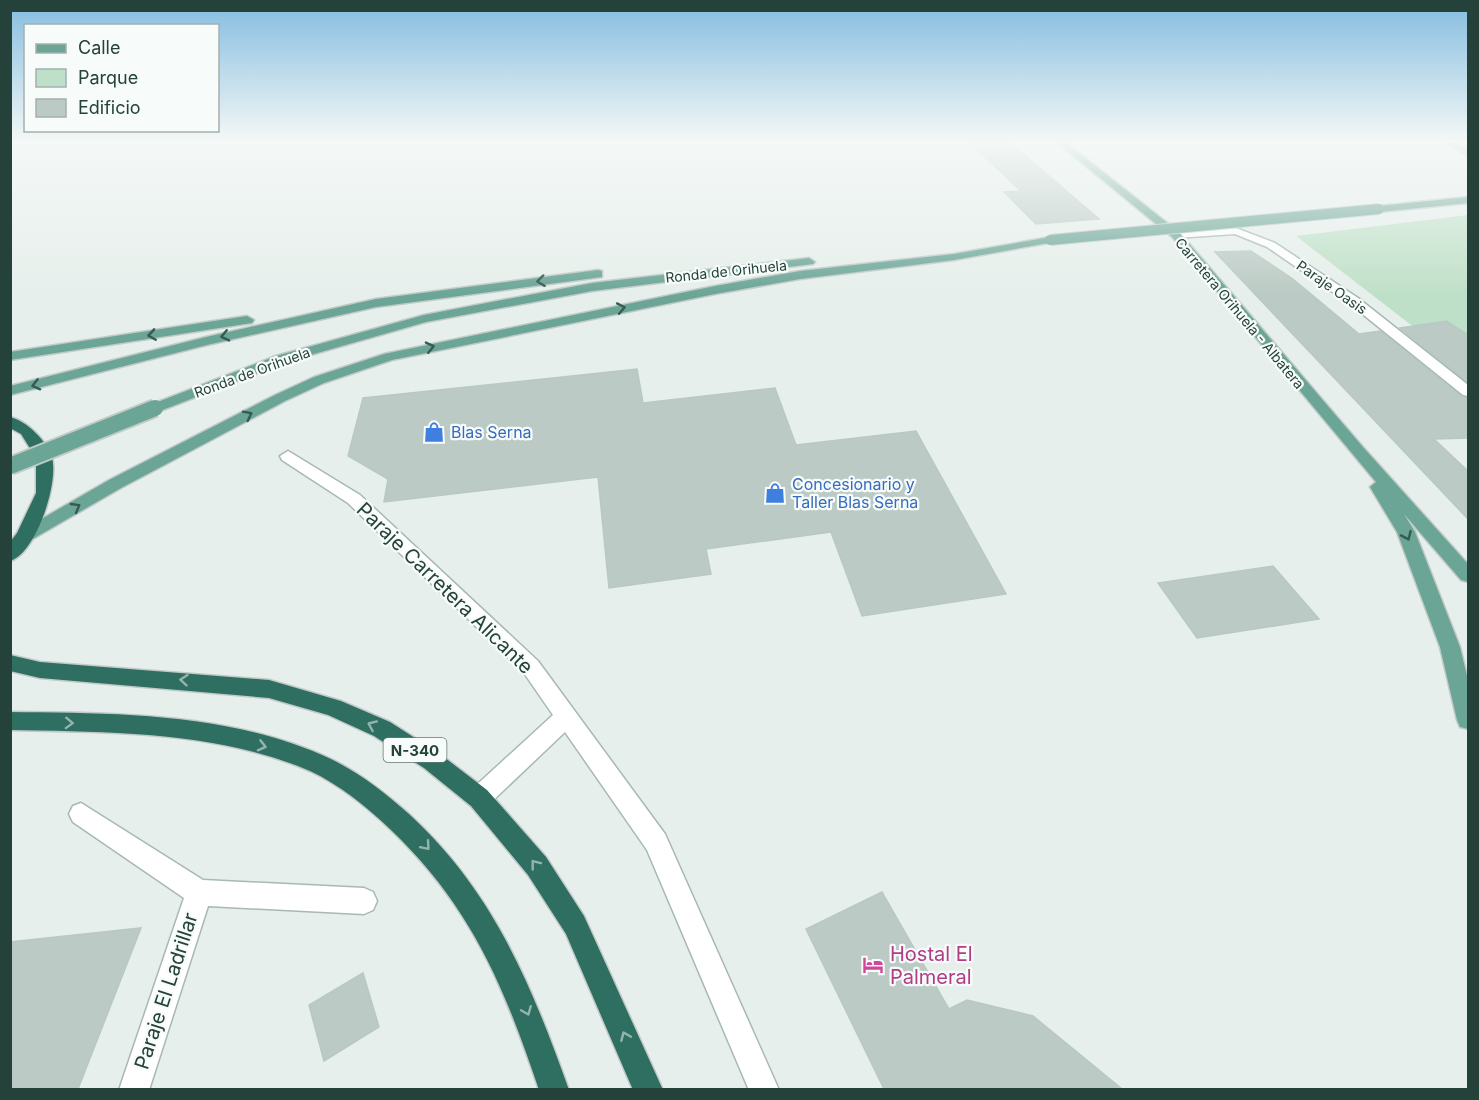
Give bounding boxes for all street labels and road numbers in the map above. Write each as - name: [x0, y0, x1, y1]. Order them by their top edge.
- street label: Carretera Orihuela - Albatera: [1172, 234, 1308, 392]
- street label: Ronda de Orihuela: [664, 256, 788, 286]
- street label: Paraje Oasis: [1293, 256, 1371, 318]
- street label: Ronda de Orihuela: [192, 343, 312, 401]
- street label: Paraje Carretera Alicante: [352, 497, 538, 679]
- road number: N-340: [384, 738, 446, 762]
- street label: Paraje El Ladrillar: [129, 909, 203, 1072]

